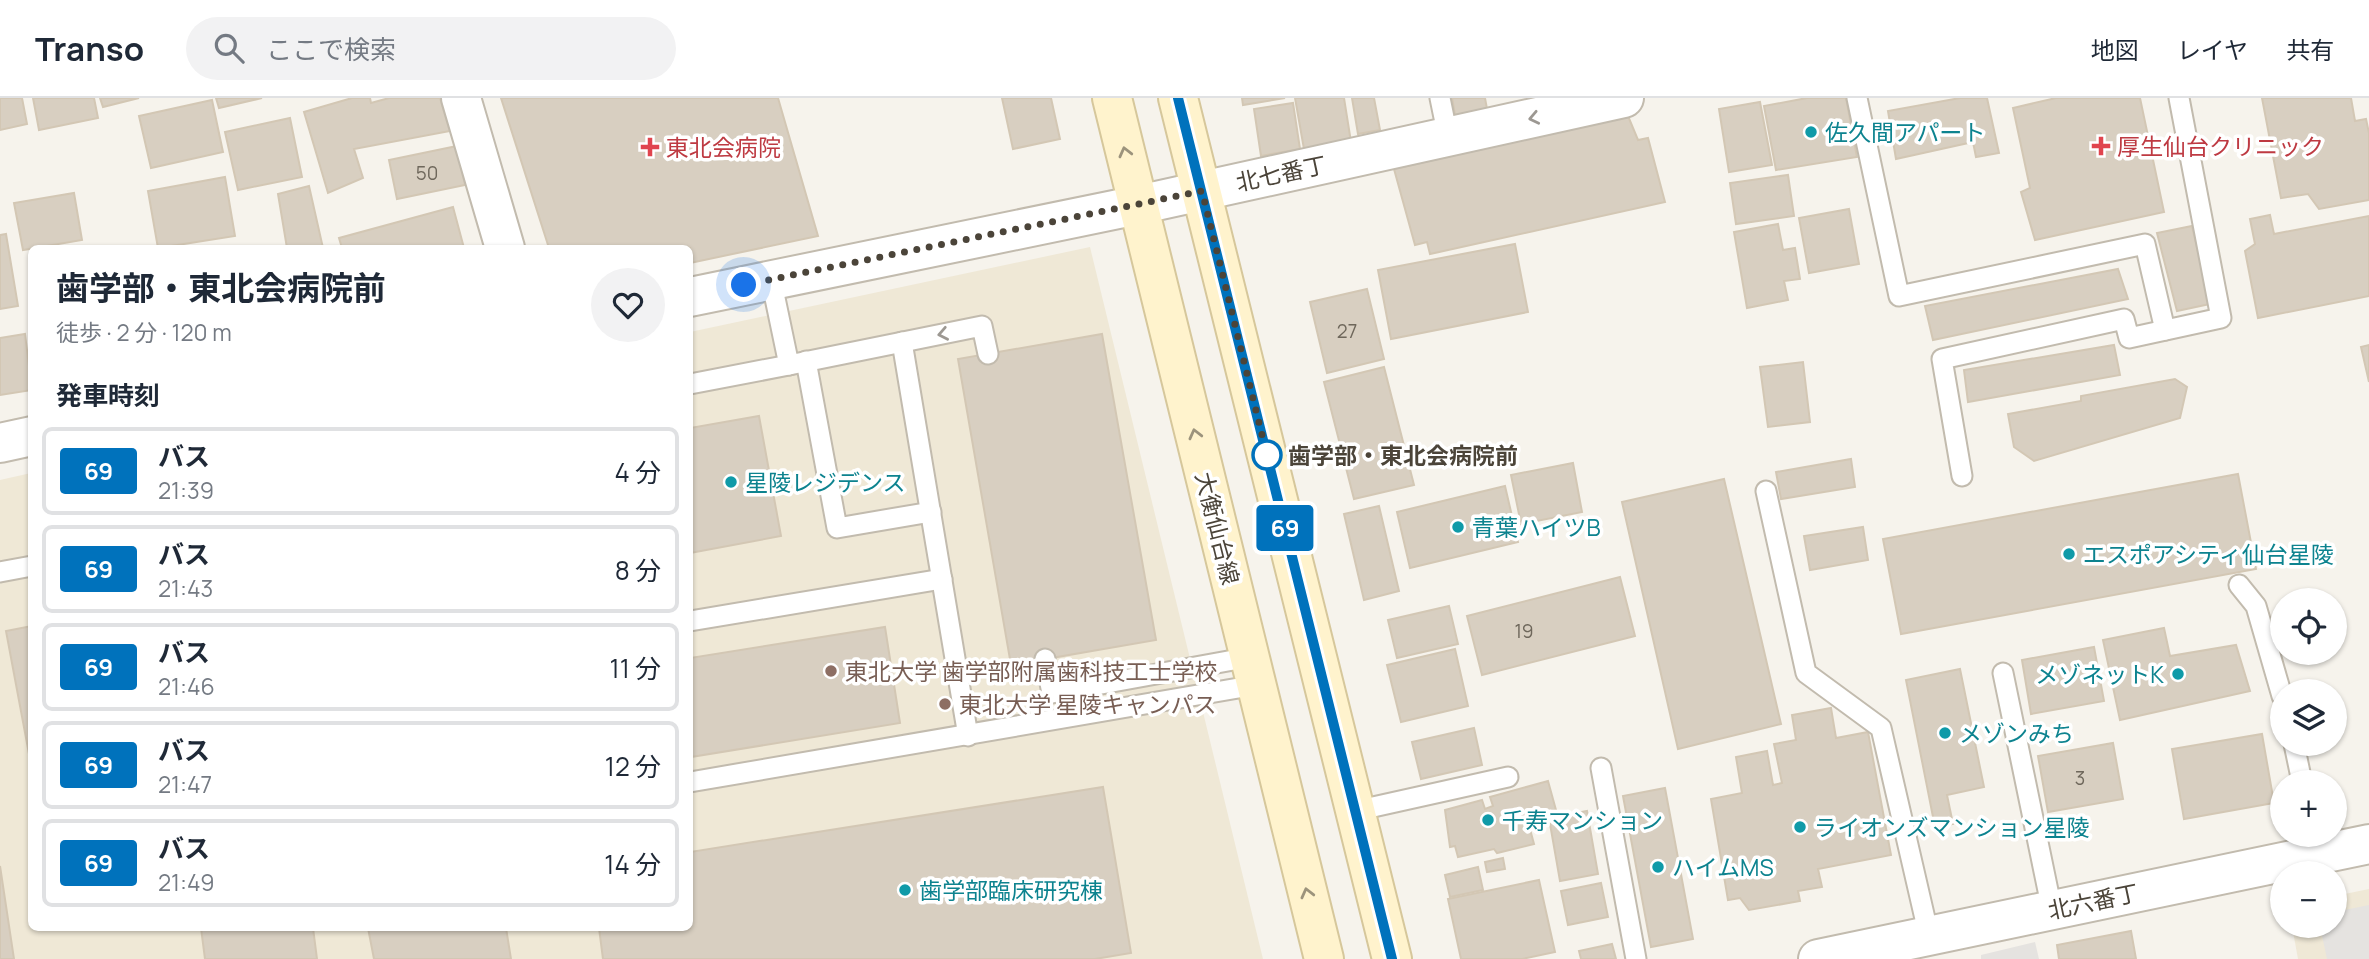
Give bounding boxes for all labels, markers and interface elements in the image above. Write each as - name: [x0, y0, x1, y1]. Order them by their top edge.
- search box: [186, 17, 676, 80]
- text: Transo: [35, 26, 144, 71]
- icon: search: [210, 29, 248, 67]
- text: ここで検索: [266, 31, 396, 67]
- text: 地図: [2091, 33, 2139, 66]
- text: レイヤ: [2177, 33, 2248, 66]
- text: 共有: [2286, 33, 2334, 66]
- one-way arrow: [1528, 110, 1540, 124]
- place label: 佐久間アパート: [1825, 116, 1986, 148]
- marker: 佐久間アパート: [1803, 124, 1819, 140]
- place label: 厚生仙台クリニック: [2117, 130, 2324, 162]
- place label: 東北会病院: [666, 131, 781, 163]
- marker: 厚生仙台クリニック: [2091, 136, 2111, 156]
- marker: 東北会病院: [640, 137, 660, 157]
- one-way arrow: [1119, 146, 1133, 158]
- street label: 北七番丁: [1233, 148, 1329, 198]
- house number: 50: [416, 160, 438, 186]
- text: 歯学部・東北会病院前: [56, 265, 386, 310]
- your location: [726, 267, 761, 302]
- button: heart: [591, 268, 665, 342]
- text: 徒歩 · 2 分 · 120 m: [56, 316, 232, 348]
- house number: 27: [1337, 318, 1357, 344]
- one-way arrow: [937, 326, 949, 341]
- text: 発車時刻: [56, 377, 160, 413]
- one-way arrow: [1189, 428, 1203, 440]
- text: バス: [158, 438, 210, 474]
- place label: 歯学部・東北会病院前: [1288, 439, 1518, 471]
- marker: 歯学部・東北会病院前: [1252, 440, 1282, 470]
- text: 69: [84, 454, 113, 487]
- text: 4 分: [614, 454, 661, 490]
- place label: 星陵レジデンス: [745, 466, 906, 498]
- street label: 大衡仙台線: [1189, 468, 1247, 588]
- text: 21:39: [158, 474, 214, 506]
- marker: 星陵レジデンス: [723, 474, 739, 490]
- line badge: 69: [1254, 505, 1316, 551]
- text: 69: [1270, 511, 1300, 544]
- place label: 青葉ハイツB: [1472, 511, 1601, 543]
- marker: 青葉ハイツB: [1450, 519, 1466, 535]
- text: バス: [158, 536, 210, 572]
- place label: エスポアシティ仙台星陵: [2083, 538, 2334, 570]
- marker: エスポアシティ仙台星陵: [2061, 546, 2077, 562]
- text: 69: [84, 552, 113, 585]
- text: 8 分: [615, 552, 661, 588]
- text: 21:43: [158, 572, 213, 604]
- map controls: [2270, 588, 2347, 938]
- button: locate: [2270, 588, 2347, 665]
- house number: 19: [1514, 618, 1534, 644]
- text: バス: [158, 634, 210, 670]
- text: 69: [84, 650, 113, 683]
- text: 11 分: [610, 650, 661, 686]
- place label: 東北大学 歯学部附属歯科技工士学校: [845, 655, 1218, 687]
- place label: メゾネットK: [2035, 658, 2164, 690]
- marker: 東北大学 歯学部附属歯科技工士学校: [823, 663, 839, 679]
- marker: メゾネットK: [2170, 666, 2186, 682]
- text: 21:46: [158, 670, 215, 702]
- button: layers: [2270, 679, 2347, 756]
- place label: 東北大学 星陵キャンパス: [959, 688, 1217, 720]
- marker: 東北大学 星陵キャンパス: [937, 696, 953, 712]
- place label: メゾンみち: [1959, 717, 2074, 749]
- marker: メゾンみち: [1937, 725, 1953, 741]
- text: バス: [158, 732, 210, 768]
- text: 69: [84, 748, 113, 781]
- text: 12 分: [605, 748, 661, 784]
- house number: 3: [2075, 765, 2085, 791]
- text: 21:47: [158, 768, 212, 800]
- button: +: [2270, 770, 2347, 847]
- place label: 千寿マンション: [1502, 804, 1663, 836]
- place label: ライオンズマンション星陵: [1814, 811, 2090, 843]
- marker: 千寿マンション: [1480, 812, 1496, 828]
- marker: ライオンズマンション星陵: [1792, 819, 1808, 835]
- text: バス: [158, 830, 210, 866]
- text: 69: [84, 846, 113, 879]
- text: 14 分: [604, 846, 661, 882]
- place label: ハイムMS: [1672, 851, 1774, 883]
- marker: ハイムMS: [1650, 859, 1666, 875]
- button: −: [2270, 861, 2347, 938]
- text: 21:49: [158, 866, 215, 898]
- place label: 歯学部臨床研究棟: [919, 874, 1103, 906]
- street label: 北六番丁: [2045, 876, 2141, 926]
- marker: 歯学部臨床研究棟: [897, 882, 913, 898]
- one-way arrow: [1301, 887, 1315, 899]

